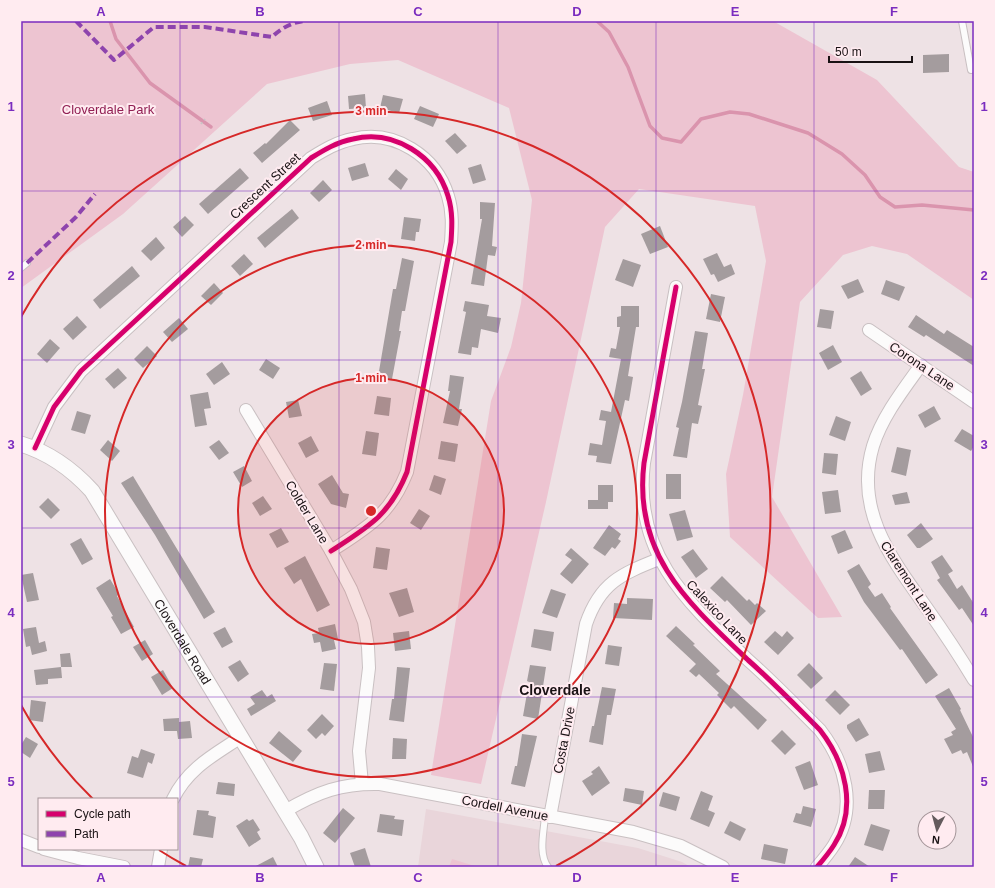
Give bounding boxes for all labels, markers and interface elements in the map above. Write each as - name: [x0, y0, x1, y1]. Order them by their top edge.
- text: A: [96, 4, 106, 19]
- text: B: [255, 4, 265, 19]
- text: C: [413, 4, 423, 19]
- text: D: [572, 4, 582, 19]
- text: E: [731, 4, 740, 19]
- text: F: [890, 4, 898, 19]
- scale bar: [829, 38, 912, 64]
- text: 50 m: [835, 45, 862, 59]
- text: 1: [7, 99, 15, 114]
- text: 1: [980, 99, 988, 114]
- park label: Cloverdale Park: [62, 102, 155, 117]
- text: 3 min: [355, 104, 387, 118]
- street label: Crescent Street: [227, 149, 303, 222]
- text: 2 min: [355, 238, 387, 252]
- text: 2: [7, 268, 15, 283]
- text: 2: [980, 268, 988, 283]
- street label: Corona Lane: [887, 339, 957, 393]
- text: 1 min: [355, 371, 387, 385]
- text: 3: [7, 437, 15, 452]
- text: 3: [980, 437, 988, 452]
- street label: Colder Lane: [282, 478, 332, 546]
- centre of rings: [364, 504, 378, 518]
- street label: Claremont Lane: [878, 538, 940, 624]
- street label: Calexico Lane: [683, 577, 751, 647]
- street label: Cloverdale Road: [151, 596, 214, 687]
- text: 4: [7, 605, 15, 620]
- text: 4: [980, 605, 988, 620]
- district label: Cloverdale: [519, 682, 591, 698]
- street label: Costa Drive: [550, 705, 578, 775]
- text: 5: [7, 774, 15, 789]
- text: 5: [980, 774, 988, 789]
- street label: Cordell Avenue: [460, 792, 550, 824]
- legend: [38, 798, 178, 850]
- text: Cycle path: [74, 807, 131, 821]
- north arrow: [917, 810, 957, 850]
- text: Path: [74, 827, 99, 841]
- text: N: [931, 834, 941, 846]
- text: A: [96, 870, 106, 885]
- text: B: [255, 870, 265, 885]
- text: C: [413, 870, 423, 885]
- text: D: [572, 870, 582, 885]
- text: E: [731, 870, 740, 885]
- text: F: [890, 870, 898, 885]

